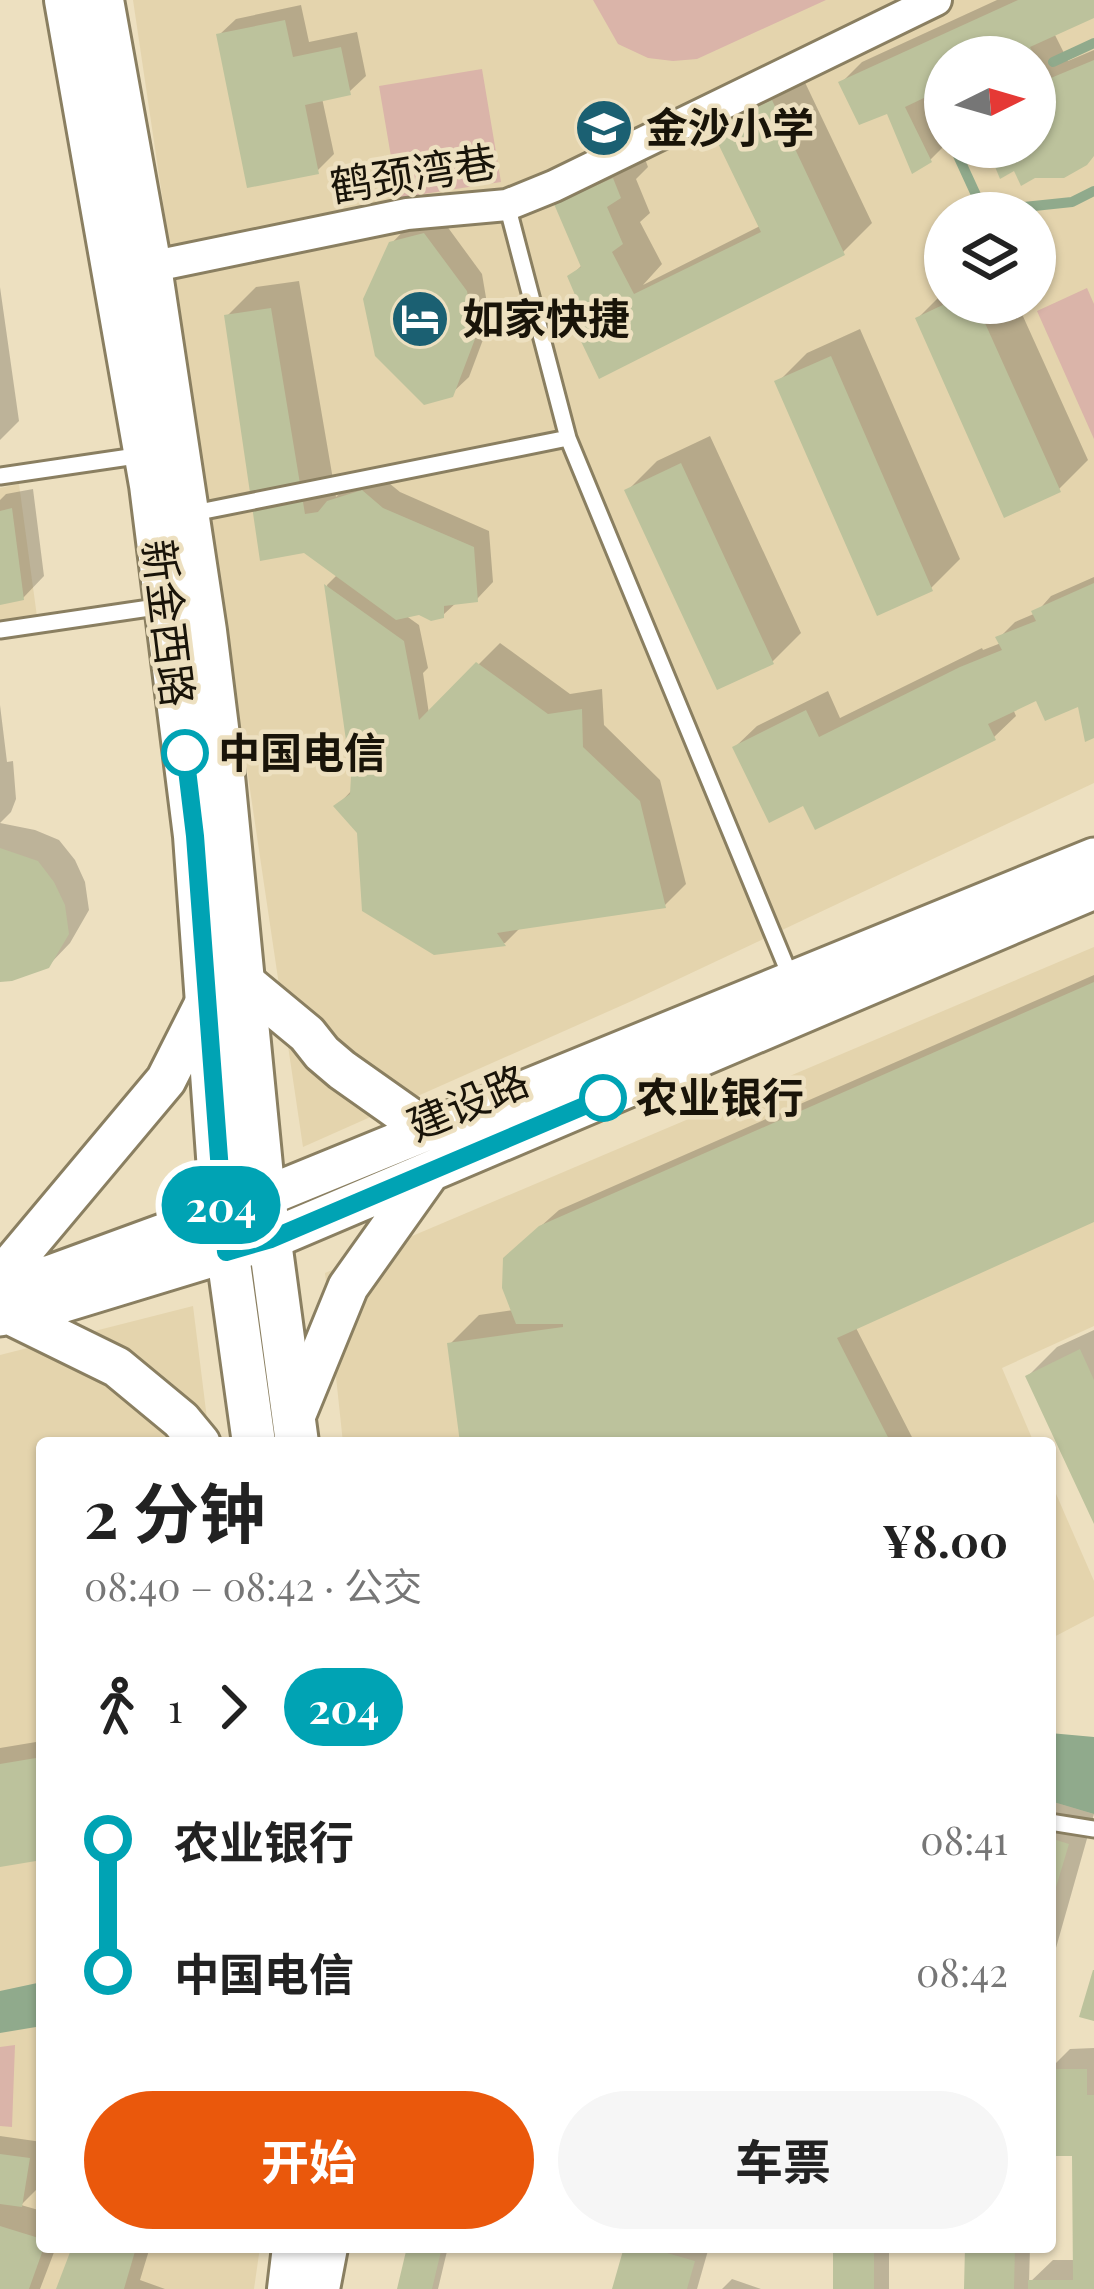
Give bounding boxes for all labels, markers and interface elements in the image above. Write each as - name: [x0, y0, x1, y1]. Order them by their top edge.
- north arrow: [924, 36, 1056, 168]
- map controls: [924, 36, 1056, 324]
- school or university icon: 金沙小学: [573, 97, 635, 159]
- place label: 金沙小学: [646, 98, 814, 154]
- street label: 鹤颈湾巷: [325, 131, 500, 213]
- button: layers: [924, 192, 1056, 324]
- hotel icon: 如家快捷: [389, 288, 451, 350]
- place label: 如家快捷: [462, 289, 630, 345]
- street label: 新金西路: [132, 536, 208, 710]
- place label: 中国电信: [218, 723, 386, 779]
- marker: 中国电信: [163, 731, 207, 775]
- street label: 建设路: [398, 1051, 536, 1152]
- place label: 农业银行: [636, 1068, 804, 1124]
- marker: 农业银行: [581, 1076, 625, 1120]
- line badge: 204: [152, 1166, 290, 1244]
- text: 204: [186, 1177, 256, 1233]
- text: 2 分钟: [84, 1467, 265, 1555]
- text: ¥8.00: [882, 1509, 1008, 1569]
- text: 08:40 – 08:42 · 公交: [84, 1559, 422, 1611]
- icon: walk: [84, 1674, 150, 1740]
- icon: forward: [200, 1674, 266, 1740]
- text: 204: [308, 1679, 379, 1735]
- text: 1: [168, 1681, 182, 1733]
- text: 农业银行: [174, 1810, 354, 1870]
- text: 08:41: [920, 1813, 1008, 1865]
- text: 中国电信: [174, 1942, 354, 2002]
- text: 08:42: [916, 1945, 1008, 1997]
- button: 开始: [84, 2091, 534, 2229]
- button: 车票: [558, 2091, 1008, 2229]

